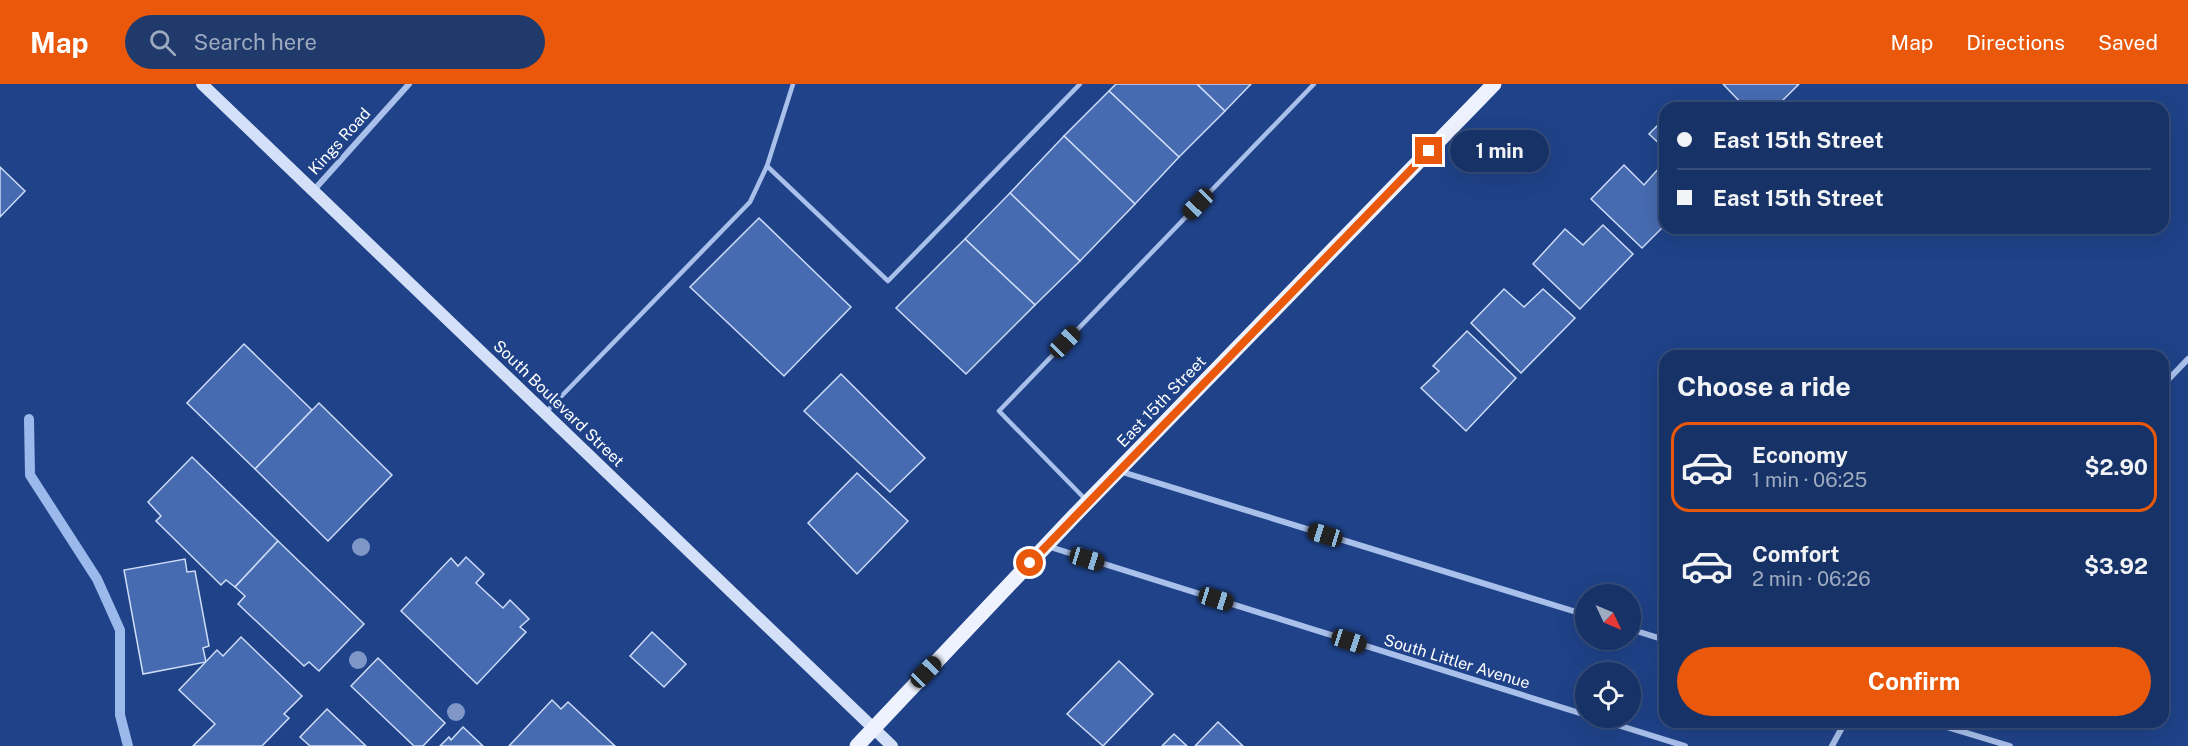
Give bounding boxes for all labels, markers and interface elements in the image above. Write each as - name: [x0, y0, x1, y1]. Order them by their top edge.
- search box: [125, 15, 545, 69]
- text: Map: [30, 26, 89, 59]
- icon: search: [146, 26, 179, 59]
- text: Search here: [194, 29, 317, 55]
- text: Map: [1891, 30, 1933, 55]
- text: Directions: [1966, 30, 2065, 55]
- text: Saved: [2098, 30, 2158, 55]
- street label: Kings Road: [304, 104, 374, 179]
- text: East 15th Street: [1713, 127, 1884, 153]
- callout: 1 min: [1450, 130, 1549, 172]
- route end: [1415, 137, 1442, 164]
- text: 1 min: [1475, 139, 1524, 163]
- car: [1179, 185, 1217, 223]
- text: East 15th Street: [1713, 185, 1884, 211]
- car: [1046, 323, 1084, 361]
- street label: South Boulevard Street: [489, 336, 628, 471]
- street label: East 15th Street: [1113, 352, 1210, 451]
- text: Choose a ride: [1677, 370, 1851, 402]
- icon: car: [1680, 440, 1734, 494]
- text: Economy: [1752, 442, 1848, 468]
- text: $2.90: [2085, 454, 2148, 480]
- text: 1 min · 06:25: [1752, 468, 1867, 492]
- car: [1305, 521, 1345, 549]
- icon: car: [1680, 539, 1734, 593]
- text: Comfort: [1752, 541, 1839, 567]
- car: [1067, 545, 1107, 573]
- route start: [1016, 549, 1043, 576]
- text: $3.92: [2084, 553, 2148, 579]
- text: 2 min · 06:26: [1752, 567, 1871, 591]
- north arrow: [1575, 584, 1641, 650]
- map controls: [1575, 584, 1641, 728]
- car: [1196, 585, 1236, 613]
- car: [1329, 627, 1369, 655]
- street label: South Littler Avenue: [1381, 630, 1532, 693]
- button: Confirm: [1677, 647, 2151, 716]
- car: [907, 653, 945, 691]
- button: locate: [1575, 662, 1641, 728]

